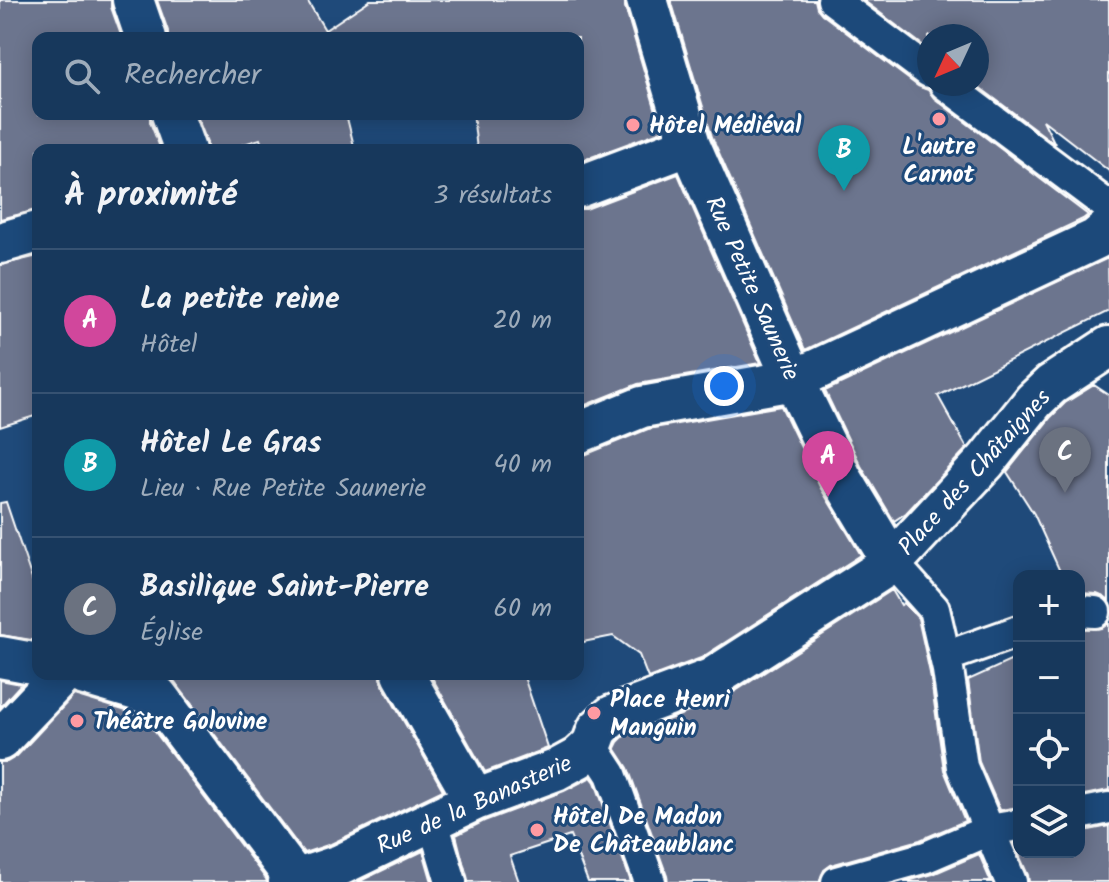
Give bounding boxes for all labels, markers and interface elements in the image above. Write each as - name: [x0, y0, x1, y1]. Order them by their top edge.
- north arrow: [917, 24, 989, 96]
- search box: [32, 32, 584, 120]
- text: Rechercher: [124, 52, 261, 100]
- icon: search: [60, 54, 104, 98]
- place label: Hôtel Médiéval: [649, 107, 802, 146]
- marker: L'autre Carnot: [930, 110, 948, 128]
- marker: Hôtel Médiéval: [624, 116, 642, 134]
- pin: B: [818, 125, 870, 191]
- place label: L'autre Carnot: [902, 128, 976, 195]
- text: À proximité: [64, 169, 237, 223]
- text: 3 résultats: [433, 175, 552, 217]
- street label: Rue Petite Saunerie: [694, 190, 810, 387]
- text: La petite reine: [140, 276, 340, 324]
- text: A: [82, 300, 98, 342]
- text: 20 m: [493, 300, 552, 342]
- text: Hôtel: [140, 324, 197, 366]
- your location: [704, 366, 744, 406]
- street label: Place des Châtaignes: [889, 380, 1061, 566]
- text: Hôtel Le Gras: [140, 420, 321, 468]
- pin: C: [1039, 427, 1091, 493]
- pin: A: [802, 431, 854, 497]
- text: B: [82, 444, 98, 486]
- text: 40 m: [494, 444, 552, 486]
- text: Lieu · Rue Petite Saunerie: [140, 468, 426, 510]
- text: Basilique Saint-Pierre: [140, 564, 429, 612]
- map controls: [1013, 570, 1085, 858]
- button: +: [1013, 570, 1085, 642]
- text: C: [82, 588, 98, 630]
- text: 60 m: [493, 588, 552, 630]
- text: Église: [140, 612, 203, 654]
- button: −: [1013, 642, 1085, 714]
- place label: Place Henri Manguin: [610, 681, 731, 748]
- place label: Théâtre Golovine: [93, 703, 268, 742]
- marker: Place Henri Manguin: [585, 704, 603, 722]
- marker: Théâtre Golovine: [68, 712, 86, 730]
- button: locate: [1013, 714, 1085, 786]
- street label: Rue de la Banasterie: [371, 745, 579, 866]
- button: layers: [1013, 786, 1085, 858]
- place label: Hôtel De Madon De Châteaublanc: [553, 798, 734, 865]
- marker: Hôtel De Madon De Châteaublanc: [528, 821, 546, 839]

